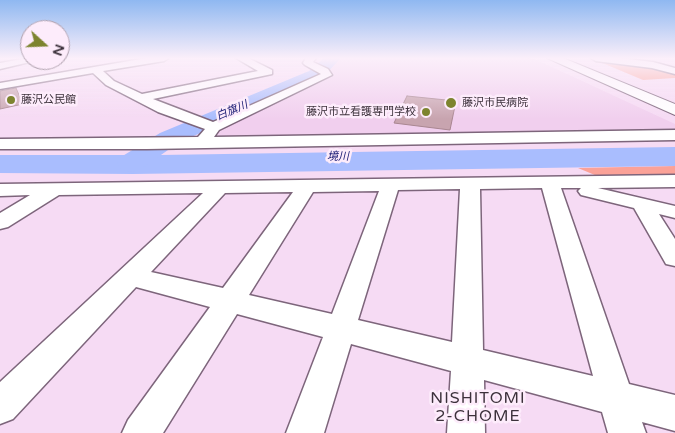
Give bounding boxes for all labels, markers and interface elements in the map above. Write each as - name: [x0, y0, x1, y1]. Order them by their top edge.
- north arrow: [20, 20, 70, 70]
- text: N: [49, 42, 69, 58]
- place label: 藤沢公民館: [21, 93, 76, 107]
- marker: 藤沢公民館: [5, 94, 17, 106]
- marker: 藤沢市民病院: [444, 96, 458, 110]
- place label: 藤沢市民病院: [462, 96, 528, 110]
- water label: 白旗川: [214, 98, 250, 124]
- place label: 藤沢市立看護専門学校: [306, 105, 416, 119]
- marker: 藤沢市立看護専門学校: [420, 106, 432, 118]
- water label: 境川: [327, 150, 349, 164]
- district label: NISHITOMI 2-CHOME: [429, 389, 527, 427]

